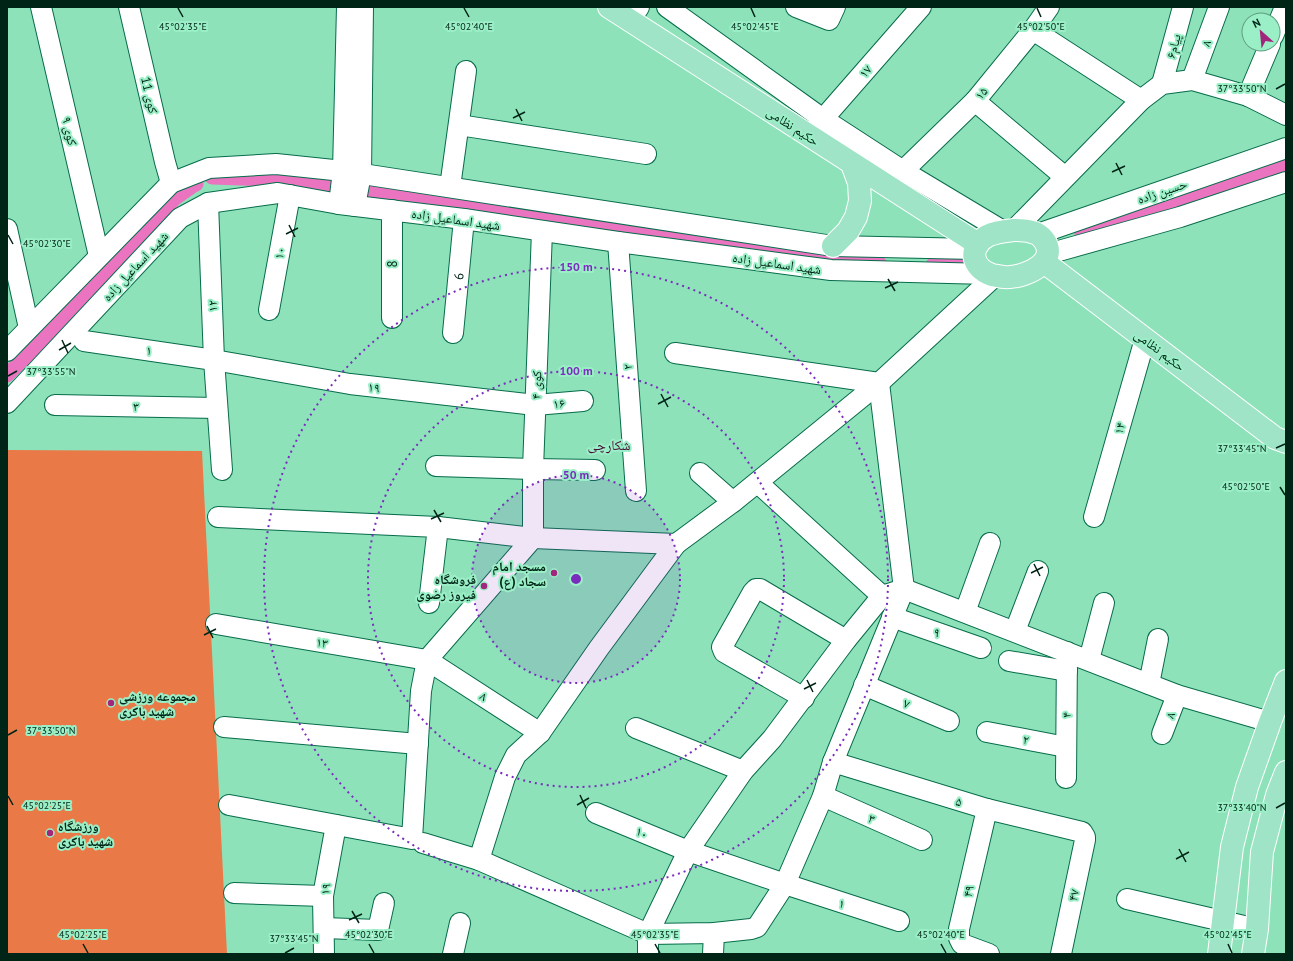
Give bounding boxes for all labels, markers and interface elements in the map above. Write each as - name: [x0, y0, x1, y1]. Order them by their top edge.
- north arrow: [1241, 12, 1281, 52]
- text: N: [1250, 15, 1263, 31]
- text: 45°02'35"E: [159, 20, 207, 33]
- text: 45°02'40"E: [445, 20, 493, 33]
- text: 45°02'45"E: [731, 20, 779, 33]
- text: 45°02'50"E: [1017, 20, 1065, 33]
- street label: ۶پیام: [1162, 32, 1185, 60]
- street label: ۸: [1197, 37, 1216, 49]
- street label: ۱۷: [855, 61, 876, 81]
- street label: کوی 11: [137, 75, 162, 116]
- text: 37°33'50"N: [1217, 82, 1267, 95]
- street label: ۱۵: [971, 83, 992, 103]
- street label: حکیم نظامی: [763, 103, 822, 150]
- street label: کوی ۹: [58, 115, 81, 148]
- street label: حسین زاده: [1135, 175, 1189, 208]
- street label: شهید اسماعیل زاده: [411, 205, 501, 234]
- street label: شهید اسماعیل زاده: [99, 228, 172, 305]
- text: 45°02'30"E: [23, 237, 71, 250]
- street label: ۱۰: [270, 246, 289, 260]
- street label: شهید اسماعیل زاده: [732, 249, 822, 278]
- text: 150 m: [559, 259, 593, 274]
- street label: 8: [384, 260, 401, 268]
- street label: 6: [450, 272, 468, 281]
- street label: ۱۲: [204, 300, 221, 312]
- street label: حکیم نظامی: [1131, 326, 1188, 375]
- street label: ۱: [145, 342, 153, 359]
- text: 100 m: [559, 363, 593, 378]
- street label: ۲: [619, 363, 636, 370]
- text: 37°33'55"N: [26, 365, 76, 378]
- street label: کوی ۴: [528, 370, 546, 400]
- street label: ۱۹: [367, 378, 381, 397]
- street label: ۱۶: [552, 395, 566, 412]
- street label: ۳: [133, 398, 139, 415]
- street label: ۱۴: [1110, 420, 1129, 436]
- district label: شکارچی: [587, 436, 631, 454]
- text: 37°33'45"N: [1217, 442, 1267, 455]
- text: 50 m: [563, 467, 589, 482]
- text: 45°02'50"E: [1222, 480, 1270, 493]
- place label: مسجد امام سجاد (ع): [493, 558, 546, 591]
- marker: مسجد امام سجاد (ع): [549, 568, 559, 578]
- place label: فروشگاه فیروز رضوی: [416, 571, 476, 603]
- centre of rings: [569, 572, 583, 586]
- marker: فروشگاه فیروز رضوی: [479, 581, 489, 591]
- street label: ۹: [931, 623, 943, 642]
- street label: ۱۳: [315, 633, 329, 652]
- place label: مجموعه ورزشی شهید باکری: [119, 688, 196, 720]
- street label: ۸: [477, 688, 491, 705]
- street label: ۷: [901, 694, 913, 712]
- marker: مجموعه ورزشی شهید باکری: [106, 698, 116, 708]
- street label: ۸: [1161, 709, 1180, 721]
- street label: ۴: [1058, 712, 1075, 718]
- text: 37°33'50"N: [26, 724, 76, 737]
- street label: ۲: [1022, 731, 1030, 748]
- street label: ۵: [954, 792, 964, 811]
- text: 45°02'25"E: [23, 799, 71, 812]
- text: 37°33'40"N: [1217, 801, 1267, 814]
- street label: ۳: [866, 810, 878, 827]
- place label: ورزشگاه شهید باکری: [58, 818, 113, 850]
- street label: ۱۰: [633, 822, 650, 843]
- marker: ورزشگاه شهید باکری: [45, 828, 55, 838]
- street label: ۱۹: [316, 882, 335, 896]
- street label: ۴۹: [959, 883, 978, 899]
- street label: ۴۷: [1064, 887, 1083, 903]
- street label: ۱: [837, 894, 847, 912]
- text: 45°02'25"E: [59, 928, 107, 941]
- text: 45°02'30"E: [345, 928, 393, 941]
- text: 45°02'35"E: [631, 928, 679, 941]
- text: 45°02'40"E: [917, 928, 965, 941]
- text: 45°02'45"E: [1204, 928, 1252, 941]
- text: 37°33'45"N: [269, 932, 319, 945]

